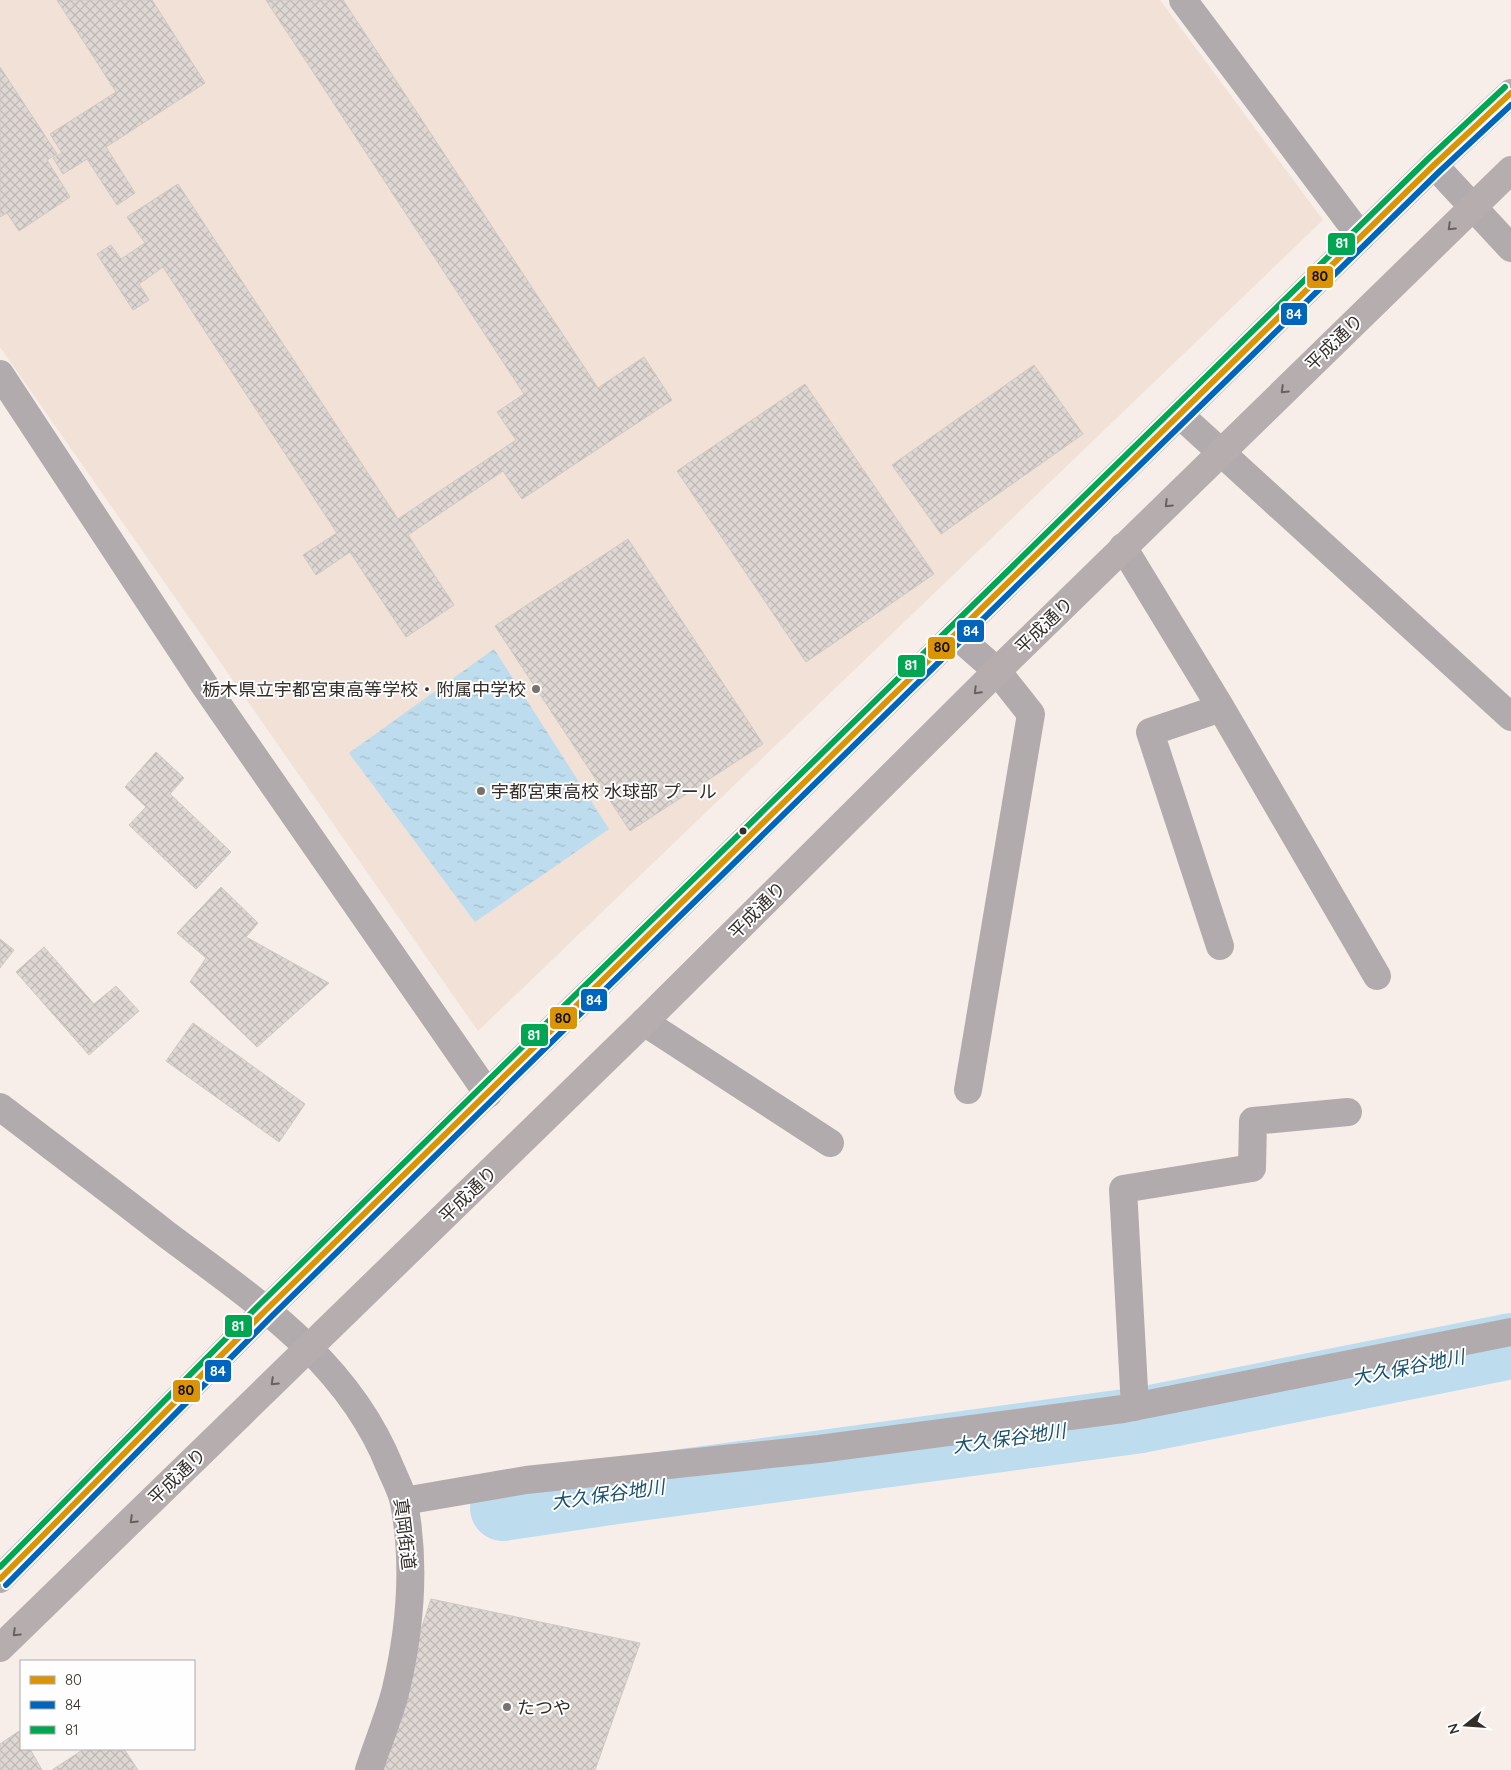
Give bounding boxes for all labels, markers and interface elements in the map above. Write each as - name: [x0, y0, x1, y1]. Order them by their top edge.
- one-way arrow: [1447, 222, 1456, 231]
- line badge: 81: [1327, 232, 1356, 256]
- text: 81: [1335, 234, 1349, 252]
- line badge: 80: [1306, 265, 1334, 289]
- text: 80: [1312, 267, 1329, 285]
- line badge: 84: [1280, 302, 1308, 326]
- text: 84: [1286, 305, 1302, 323]
- street label: 平成通り: [1300, 309, 1368, 375]
- one-way arrow: [1281, 384, 1290, 393]
- one-way arrow: [1165, 498, 1174, 507]
- street label: 平成通り: [1010, 592, 1078, 658]
- line badge: 84: [956, 619, 985, 643]
- text: 84: [963, 622, 979, 640]
- line badge: 80: [927, 636, 956, 660]
- text: 80: [934, 638, 951, 656]
- line badge: 81: [897, 654, 926, 678]
- text: 81: [904, 656, 918, 674]
- place label: 栃木県立宇都宮東高等学校・附属中学校: [202, 678, 526, 701]
- marker: 栃木県立宇都宮東高等学校・附属中学校: [530, 683, 542, 695]
- one-way arrow: [974, 685, 983, 694]
- place label: 宇都宮東高校 水球部 プール: [491, 780, 717, 803]
- marker: 宇都宮東高校 水球部 プール: [475, 785, 487, 797]
- unlabelled marker: [738, 826, 748, 836]
- street label: 平成通り: [723, 876, 791, 944]
- line badge: 84: [580, 988, 608, 1012]
- text: 84: [586, 991, 602, 1009]
- line badge: 80: [549, 1006, 578, 1030]
- text: 80: [555, 1009, 572, 1027]
- line badge: 81: [520, 1023, 549, 1047]
- text: 81: [527, 1026, 541, 1044]
- street label: 平成通り: [434, 1161, 502, 1227]
- line badge: 81: [224, 1314, 253, 1338]
- text: 81: [231, 1317, 245, 1335]
- water label: 大久保谷地川: [1350, 1344, 1468, 1390]
- line badge: 84: [204, 1359, 232, 1383]
- text: 84: [210, 1362, 226, 1380]
- one-way arrow: [271, 1376, 280, 1385]
- line badge: 80: [172, 1379, 201, 1403]
- text: 80: [178, 1381, 195, 1399]
- water label: 大久保谷地川: [951, 1418, 1069, 1458]
- street label: 平成通り: [143, 1443, 211, 1509]
- water label: 大久保谷地川: [550, 1474, 668, 1514]
- street label: 真岡街道: [389, 1497, 421, 1571]
- one-way arrow: [129, 1514, 138, 1523]
- one-way arrow: [13, 1627, 22, 1636]
- legend: [20, 1660, 195, 1750]
- text: 80: [65, 1670, 82, 1689]
- text: 84: [65, 1695, 81, 1714]
- place label: たつや: [517, 1696, 571, 1719]
- north arrow: [1441, 1700, 1491, 1750]
- marker: たつや: [501, 1701, 513, 1713]
- text: 81: [65, 1720, 79, 1739]
- text: N: [1443, 1721, 1464, 1736]

